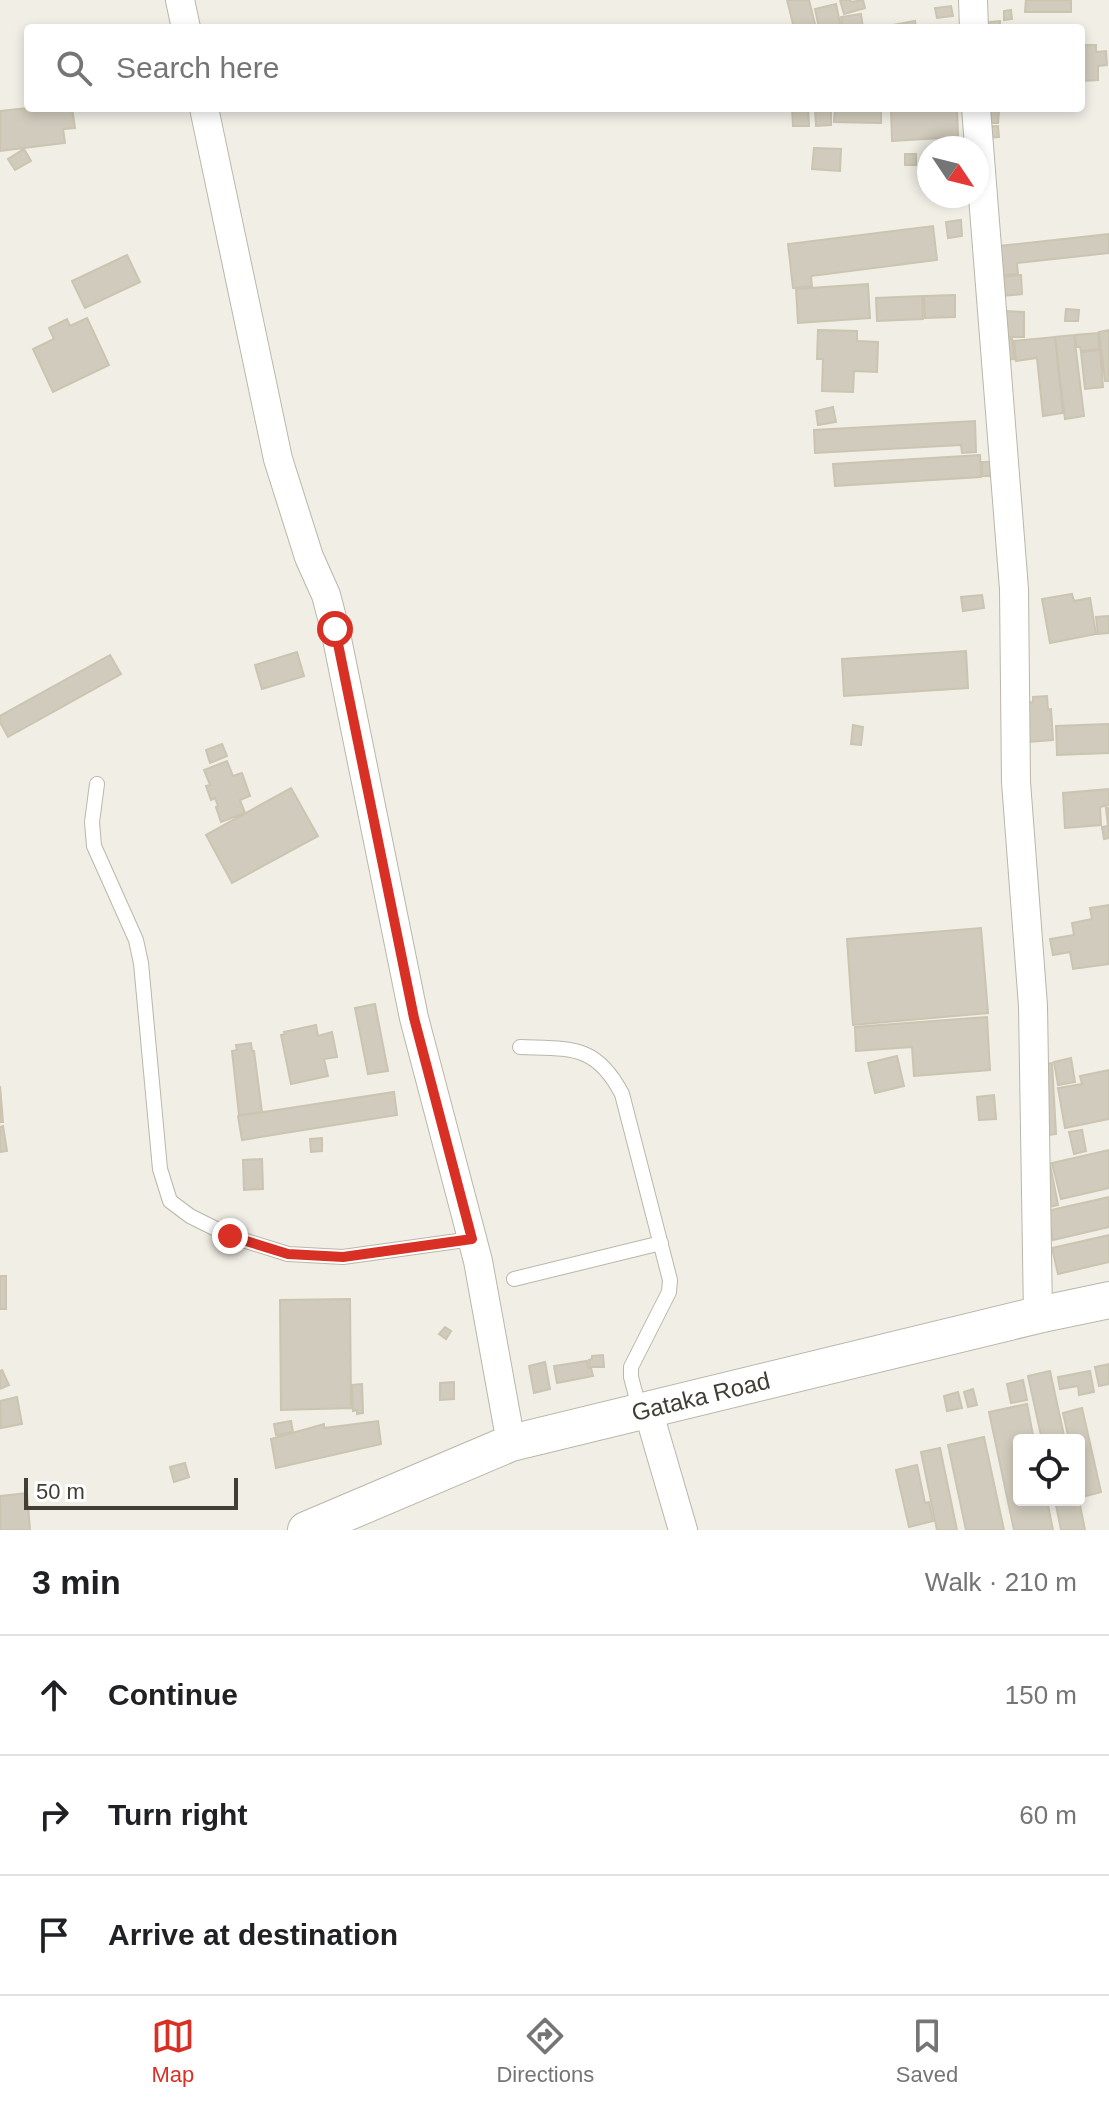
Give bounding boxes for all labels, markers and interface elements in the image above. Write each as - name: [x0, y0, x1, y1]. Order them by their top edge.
- search box: [24, 24, 1085, 112]
- icon: search: [52, 46, 96, 90]
- text: Search here: [116, 51, 279, 84]
- north arrow: [917, 136, 989, 208]
- route start: [317, 611, 353, 647]
- route end: [212, 1218, 248, 1254]
- street label: Gataka Road: [629, 1367, 773, 1426]
- map controls: [1013, 1434, 1085, 1506]
- button: locate: [1013, 1434, 1085, 1506]
- scale bar: [24, 1474, 238, 1510]
- text: 50 m: [36, 1479, 85, 1504]
- text: 3 min: [32, 1563, 121, 1601]
- text: Walk · 210 m: [925, 1567, 1077, 1597]
- icon: ahead: [32, 1673, 76, 1717]
- text: Continue: [108, 1678, 238, 1711]
- text: 150 m: [1005, 1680, 1077, 1710]
- icon: right: [32, 1793, 76, 1837]
- text: Turn right: [108, 1798, 247, 1831]
- text: 60 m: [1019, 1800, 1077, 1830]
- icon: arrive: [32, 1913, 76, 1957]
- text: Arrive at destination: [108, 1918, 398, 1951]
- tab: Map: [151, 2014, 195, 2088]
- tab: Directions: [496, 2014, 594, 2088]
- tab: Saved: [896, 2014, 958, 2088]

